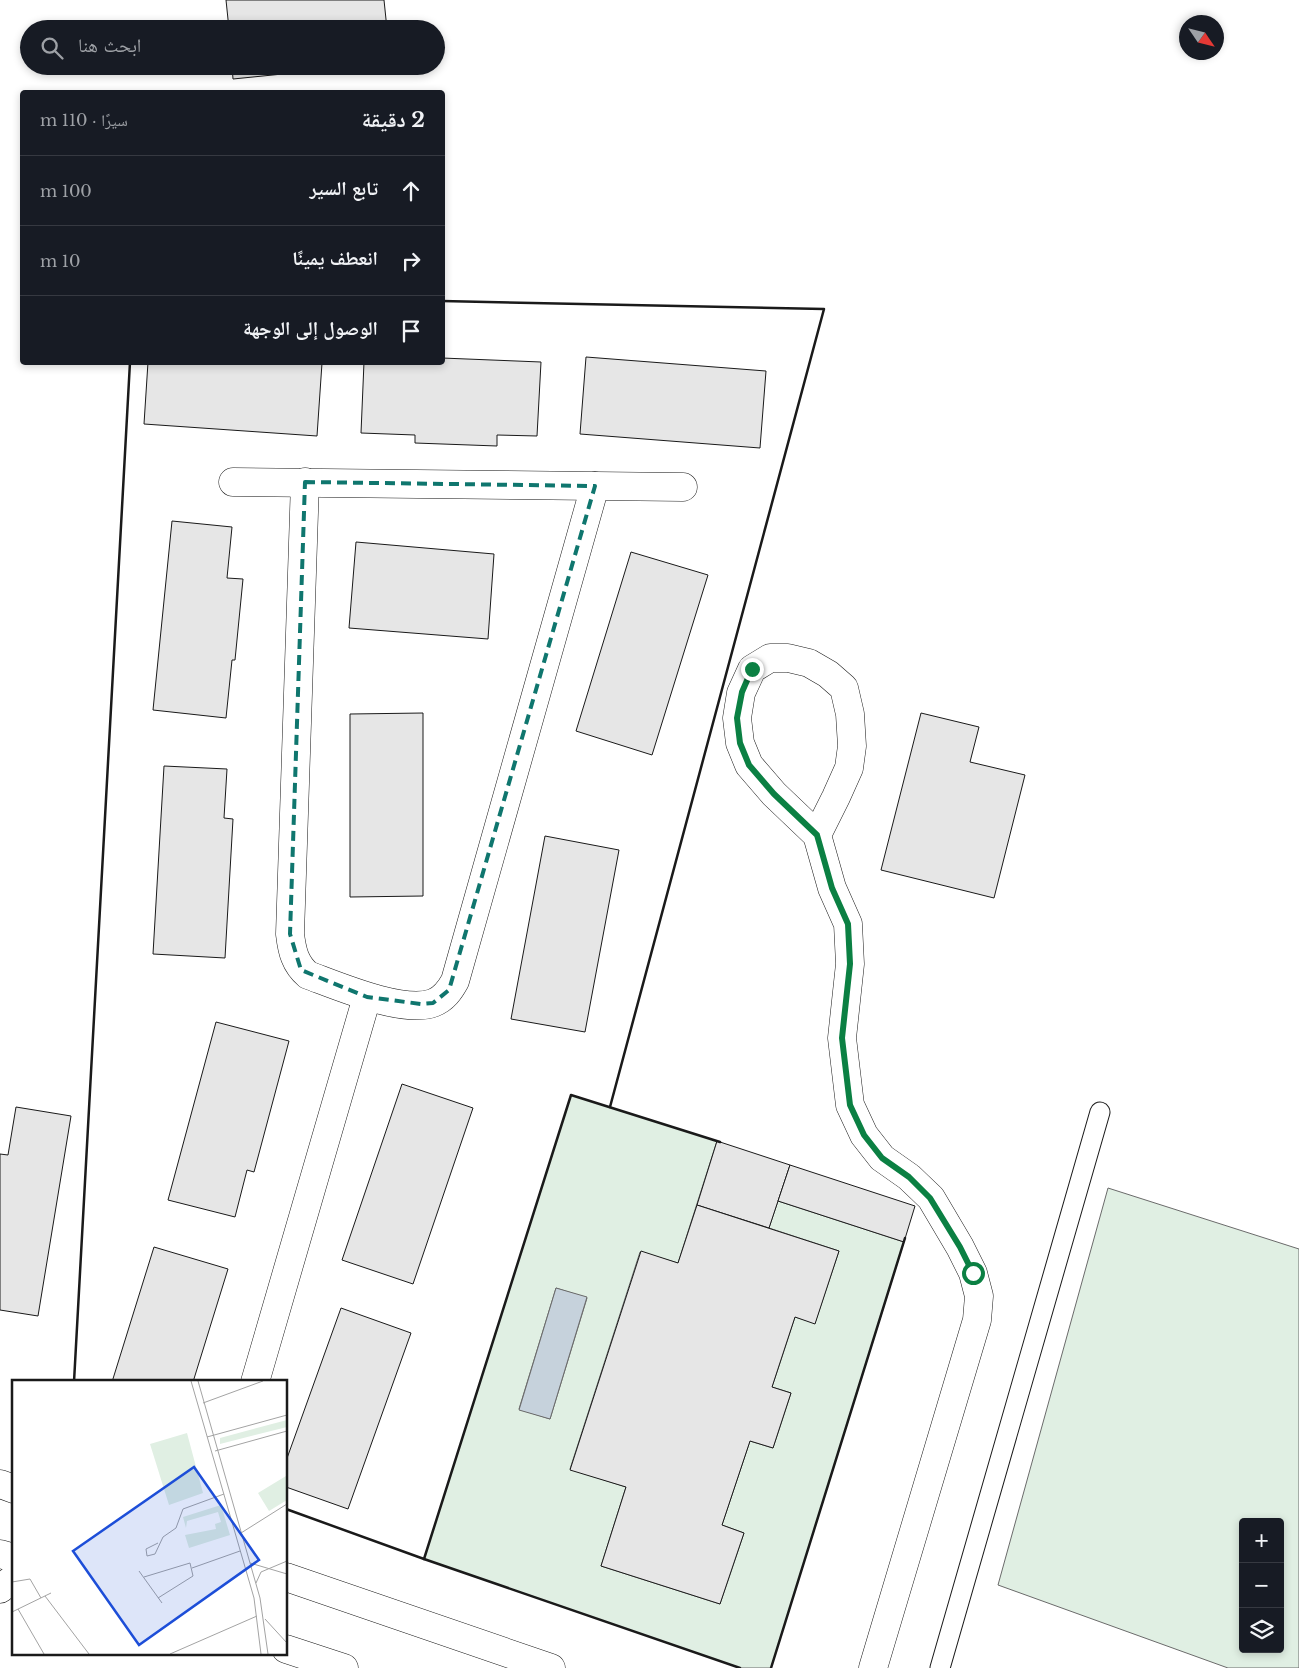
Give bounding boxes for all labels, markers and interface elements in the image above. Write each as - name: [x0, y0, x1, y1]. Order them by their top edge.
- north arrow: [1179, 15, 1224, 60]
- search box: [20, 20, 445, 75]
- icon: search: [38, 34, 66, 62]
- text: ابحث هنا: [78, 34, 141, 57]
- text: 2 دقيقة: [362, 107, 425, 133]
- text: سيرًا · 110 m: [40, 110, 128, 130]
- text: تابع السير: [310, 177, 378, 200]
- icon: ahead: [397, 177, 425, 205]
- text: 100 m: [40, 181, 92, 201]
- text: انعطف يمينًا: [292, 247, 378, 270]
- icon: right: [397, 247, 425, 275]
- text: 10 m: [40, 251, 80, 271]
- text: الوصول إلى الوجهة: [243, 317, 378, 340]
- icon: arrive: [397, 317, 425, 345]
- route end: [741, 658, 764, 681]
- route start: [962, 1262, 985, 1285]
- inset map: [12, 1380, 288, 1656]
- map controls: [1239, 1518, 1284, 1653]
- button: +: [1239, 1518, 1284, 1563]
- button: −: [1239, 1563, 1284, 1608]
- button: layers: [1239, 1608, 1284, 1653]

